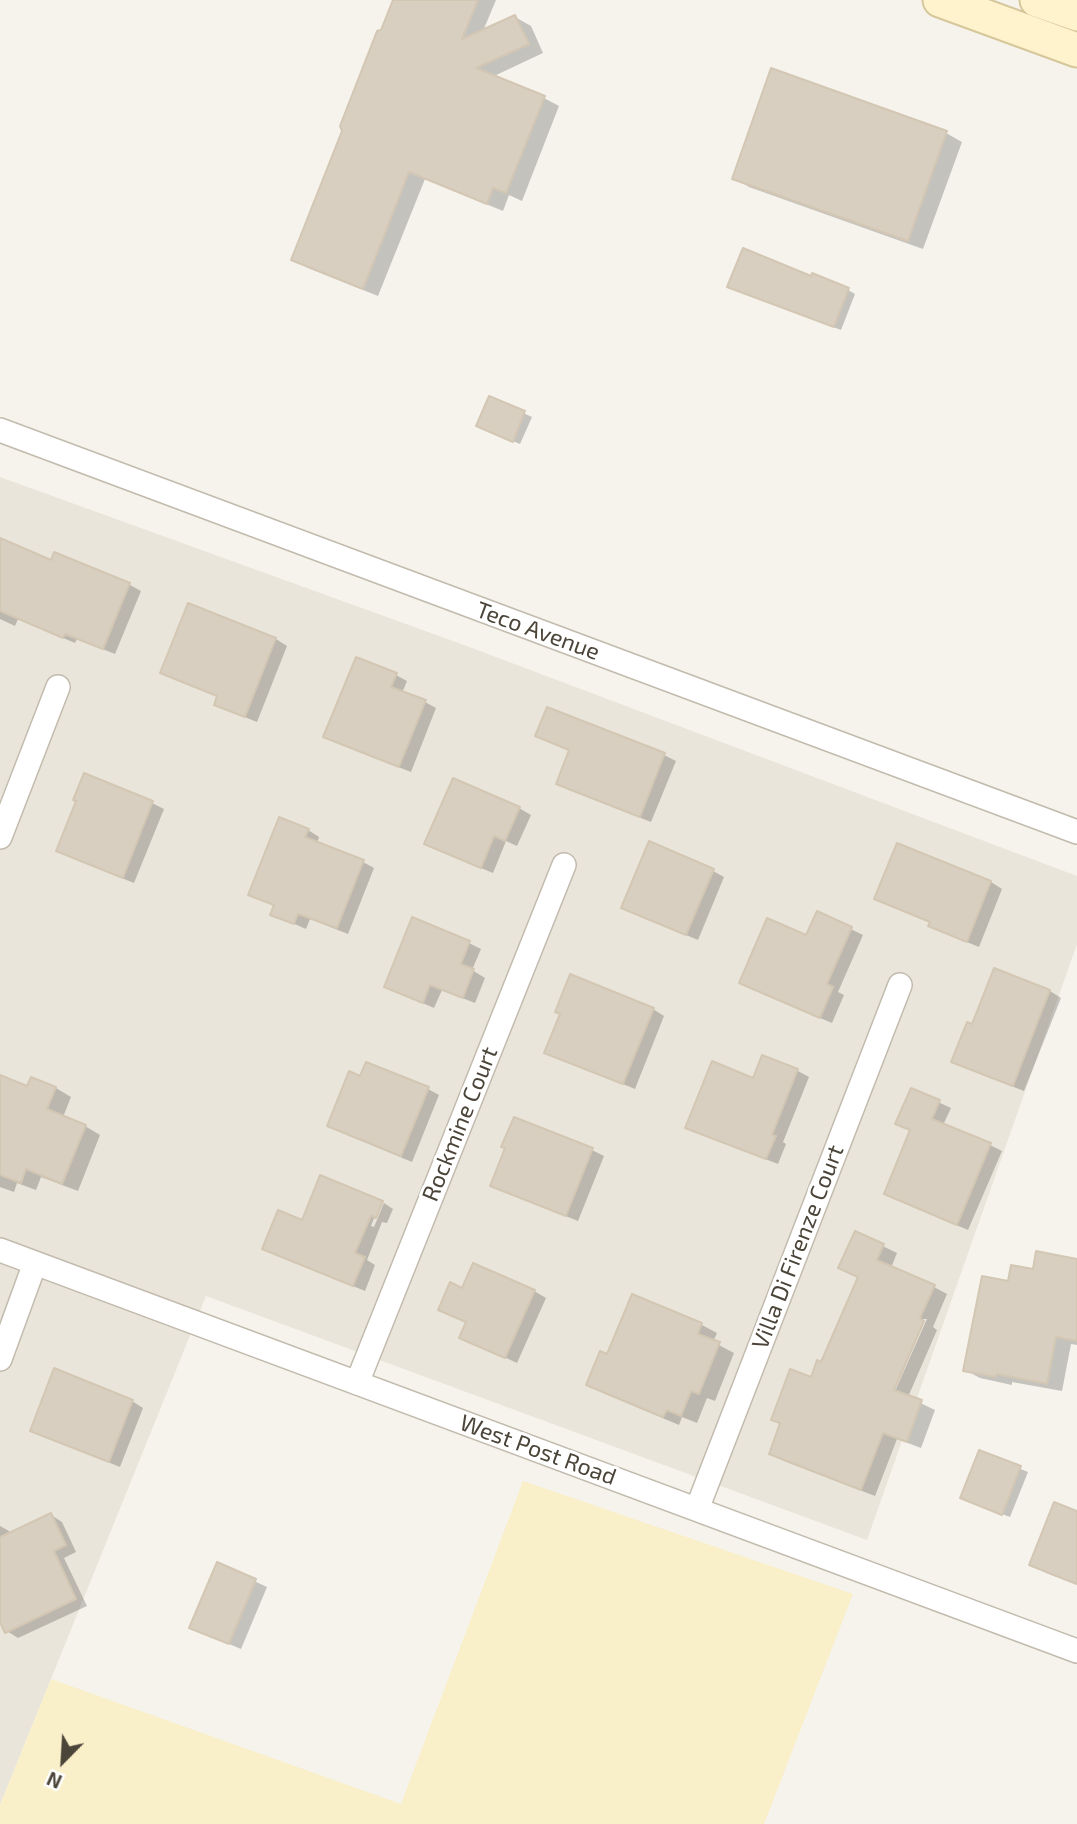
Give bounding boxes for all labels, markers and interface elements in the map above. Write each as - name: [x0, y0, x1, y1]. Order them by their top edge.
- street label: Teco Avenue: [472, 596, 604, 666]
- street label: Rockmine Court: [416, 1043, 504, 1205]
- street label: Villa Di Firenze Court: [746, 1141, 850, 1353]
- street label: West Post Road: [456, 1409, 620, 1491]
- north arrow: [28, 1726, 98, 1796]
- text: N: [43, 1767, 65, 1794]

